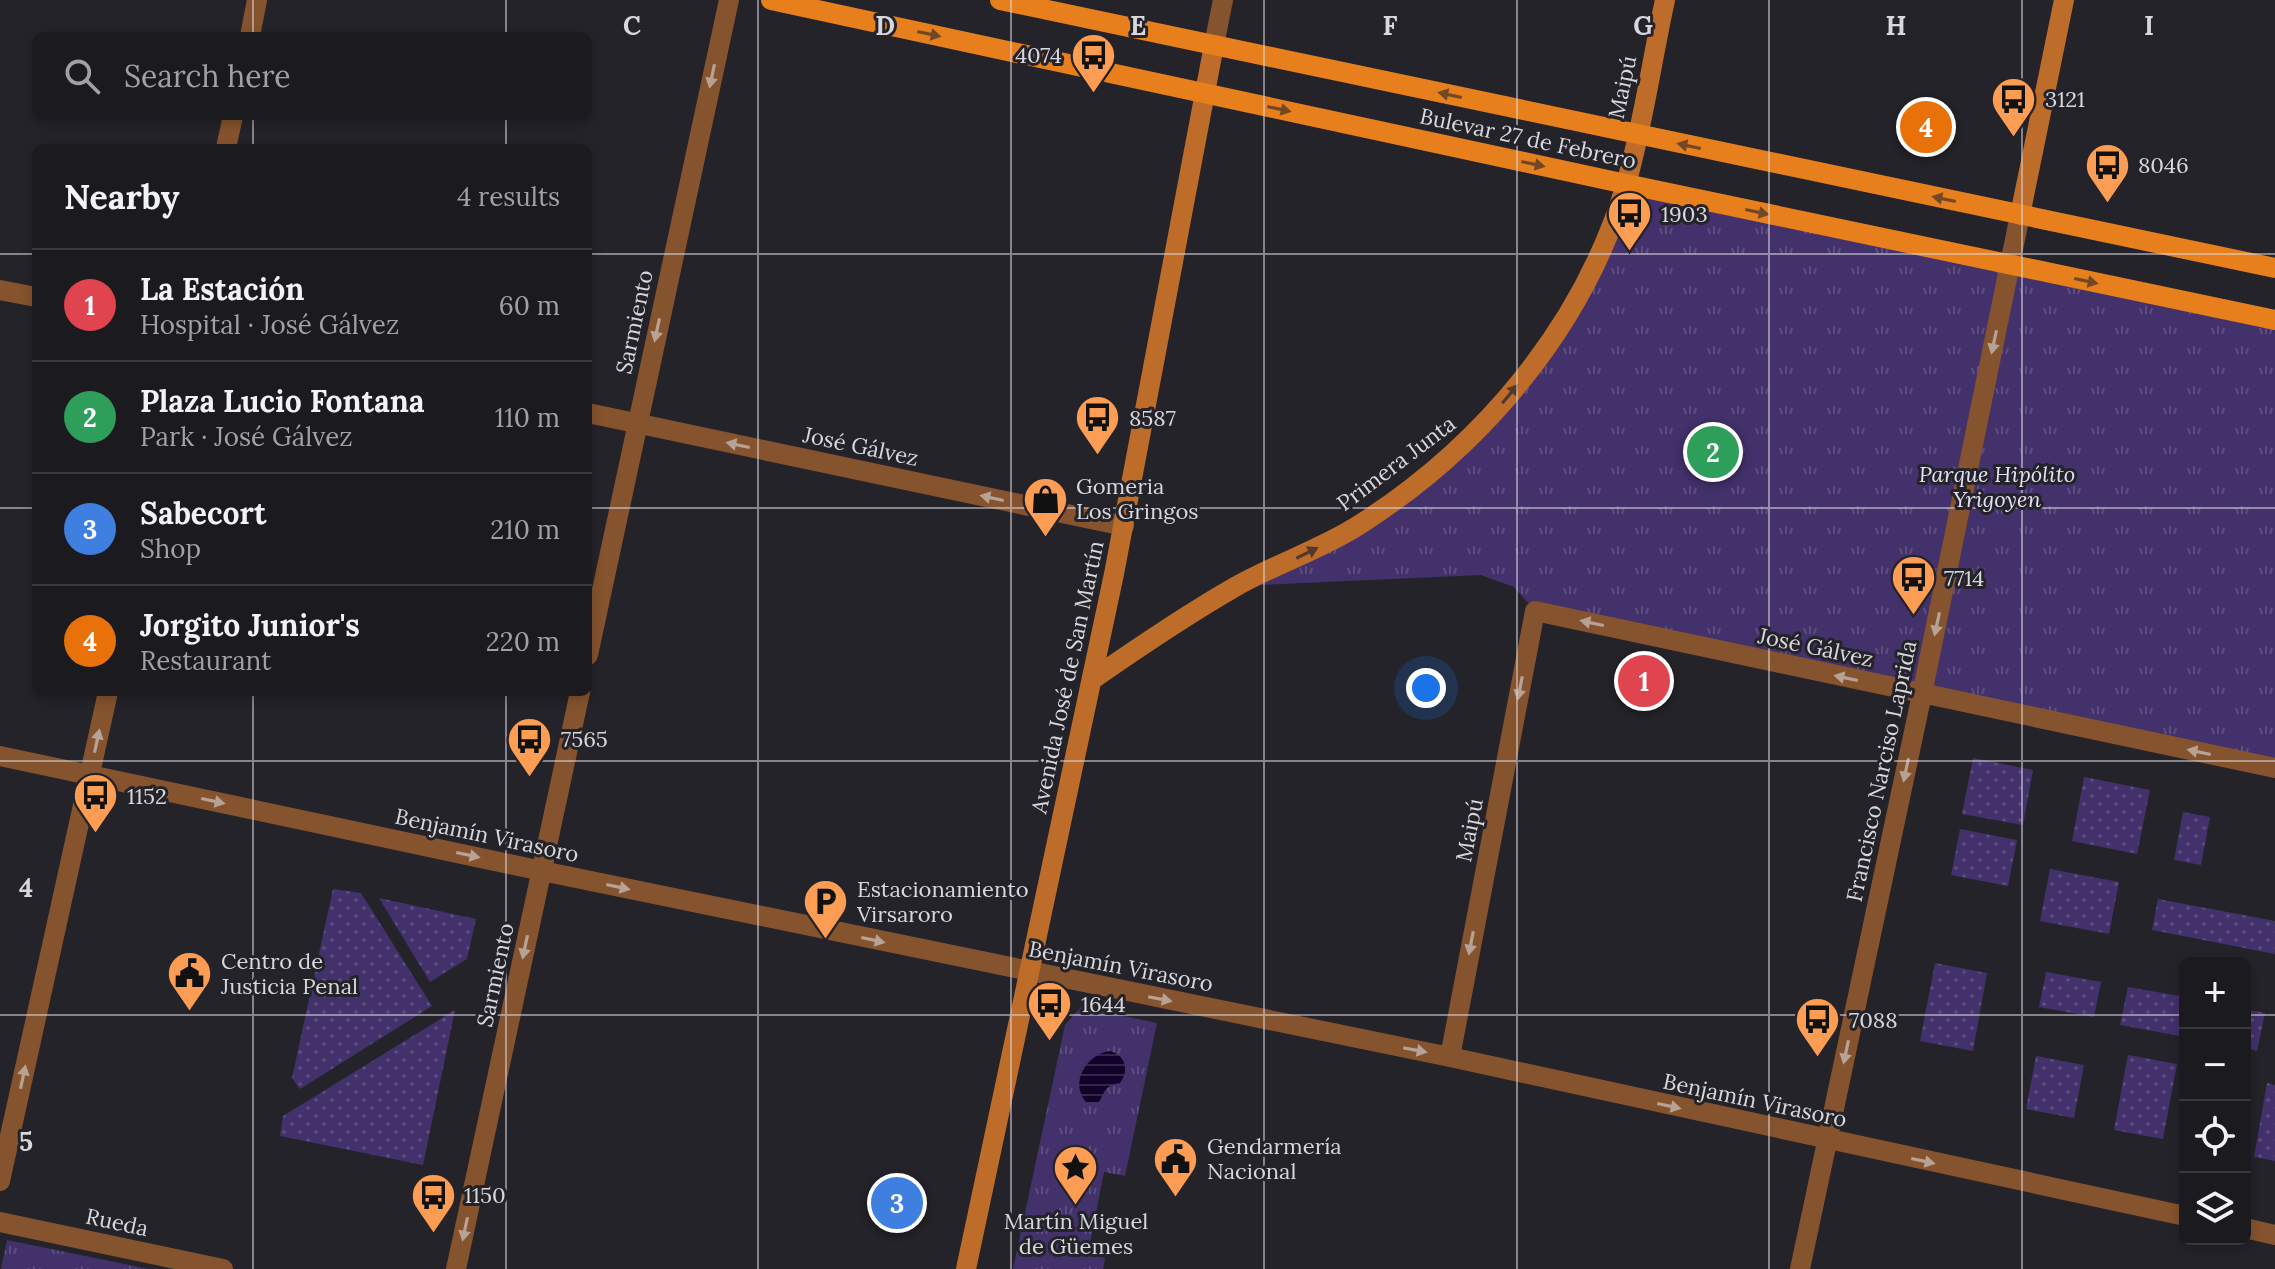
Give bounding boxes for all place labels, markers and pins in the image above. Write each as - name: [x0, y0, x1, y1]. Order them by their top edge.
- bus stop icon: 4074: [1069, 31, 1117, 94]
- place label: 4074: [1015, 41, 1062, 69]
- bus stop icon: 3121: [1990, 75, 2038, 138]
- place label: 3121: [2045, 85, 2085, 113]
- pin: 4: [1900, 97, 1952, 157]
- bus stop icon: 8046: [2083, 141, 2131, 204]
- place label: 8046: [2138, 151, 2189, 179]
- bus stop icon: 1903: [1606, 190, 1654, 253]
- place label: 1903: [1661, 200, 1708, 228]
- bus stop icon: 8587: [1074, 394, 1122, 457]
- place label: 8587: [1129, 404, 1176, 432]
- pin: 2: [1687, 422, 1739, 482]
- place label: Gomeria Los Gringos: [1076, 472, 1198, 525]
- shop icon: Gomeria Los Gringos: [1021, 475, 1069, 538]
- bus stop icon: 7714: [1889, 554, 1937, 617]
- place label: 7714: [1944, 564, 1984, 592]
- pin: 1: [1618, 651, 1670, 711]
- bus stop icon: 7565: [506, 715, 554, 778]
- place label: 7565: [561, 725, 608, 753]
- bus stop icon: 1152: [72, 772, 120, 835]
- place label: 1152: [127, 782, 167, 810]
- place label: Estacionamiento Virsaroro: [856, 875, 1029, 928]
- parking icon: Estacionamiento Virsaroro: [802, 878, 850, 941]
- place label: Centro de Justicia Penal: [220, 947, 358, 1000]
- public building icon: Centro de Justicia Penal: [166, 950, 214, 1013]
- bus stop icon: 1644: [1026, 980, 1074, 1043]
- place label: 1644: [1081, 990, 1126, 1018]
- bus stop icon: 7088: [1794, 996, 1842, 1059]
- place label: 7088: [1849, 1006, 1898, 1034]
- place label: Gendarmería Nacional: [1207, 1132, 1342, 1185]
- public building icon: Gendarmería Nacional: [1152, 1135, 1200, 1198]
- place icon: Martín Miguel de Güemes: [1052, 1144, 1100, 1207]
- bus stop icon: 1150: [409, 1171, 457, 1234]
- pin: 3: [871, 1173, 923, 1233]
- place label: 1150: [464, 1181, 506, 1209]
- place label: Martín Miguel de Güemes: [1004, 1207, 1148, 1260]

